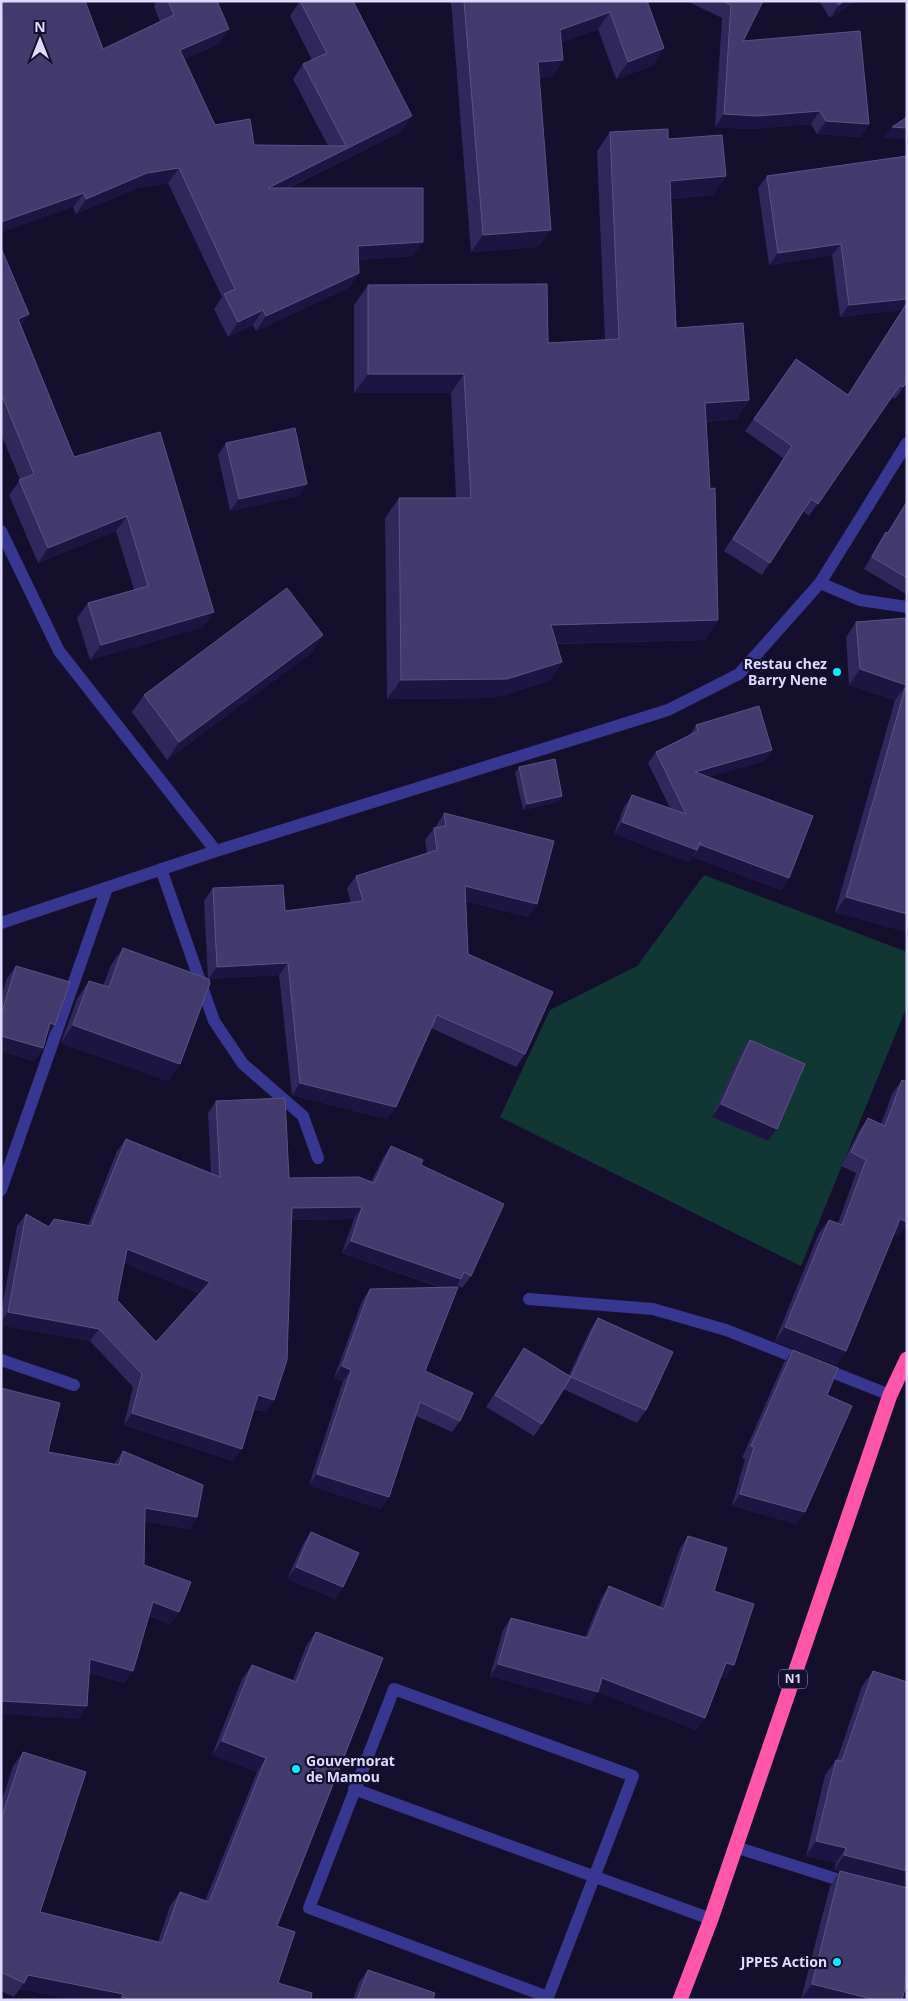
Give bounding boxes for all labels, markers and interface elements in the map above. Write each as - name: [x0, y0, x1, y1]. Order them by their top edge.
- north arrow: [15, 15, 65, 65]
- text: N: [34, 17, 46, 36]
- place label: Restau chez Barry Nene: [744, 654, 827, 689]
- marker: Restau chez Barry Nene: [831, 666, 843, 678]
- road number: N1: [779, 1670, 807, 1688]
- place label: Gouvernorat de Mamou: [306, 1751, 395, 1786]
- marker: Gouvernorat de Mamou: [290, 1763, 302, 1775]
- place label: JPPES Action: [739, 1952, 827, 1971]
- marker: JPPES Action: [831, 1956, 843, 1968]

